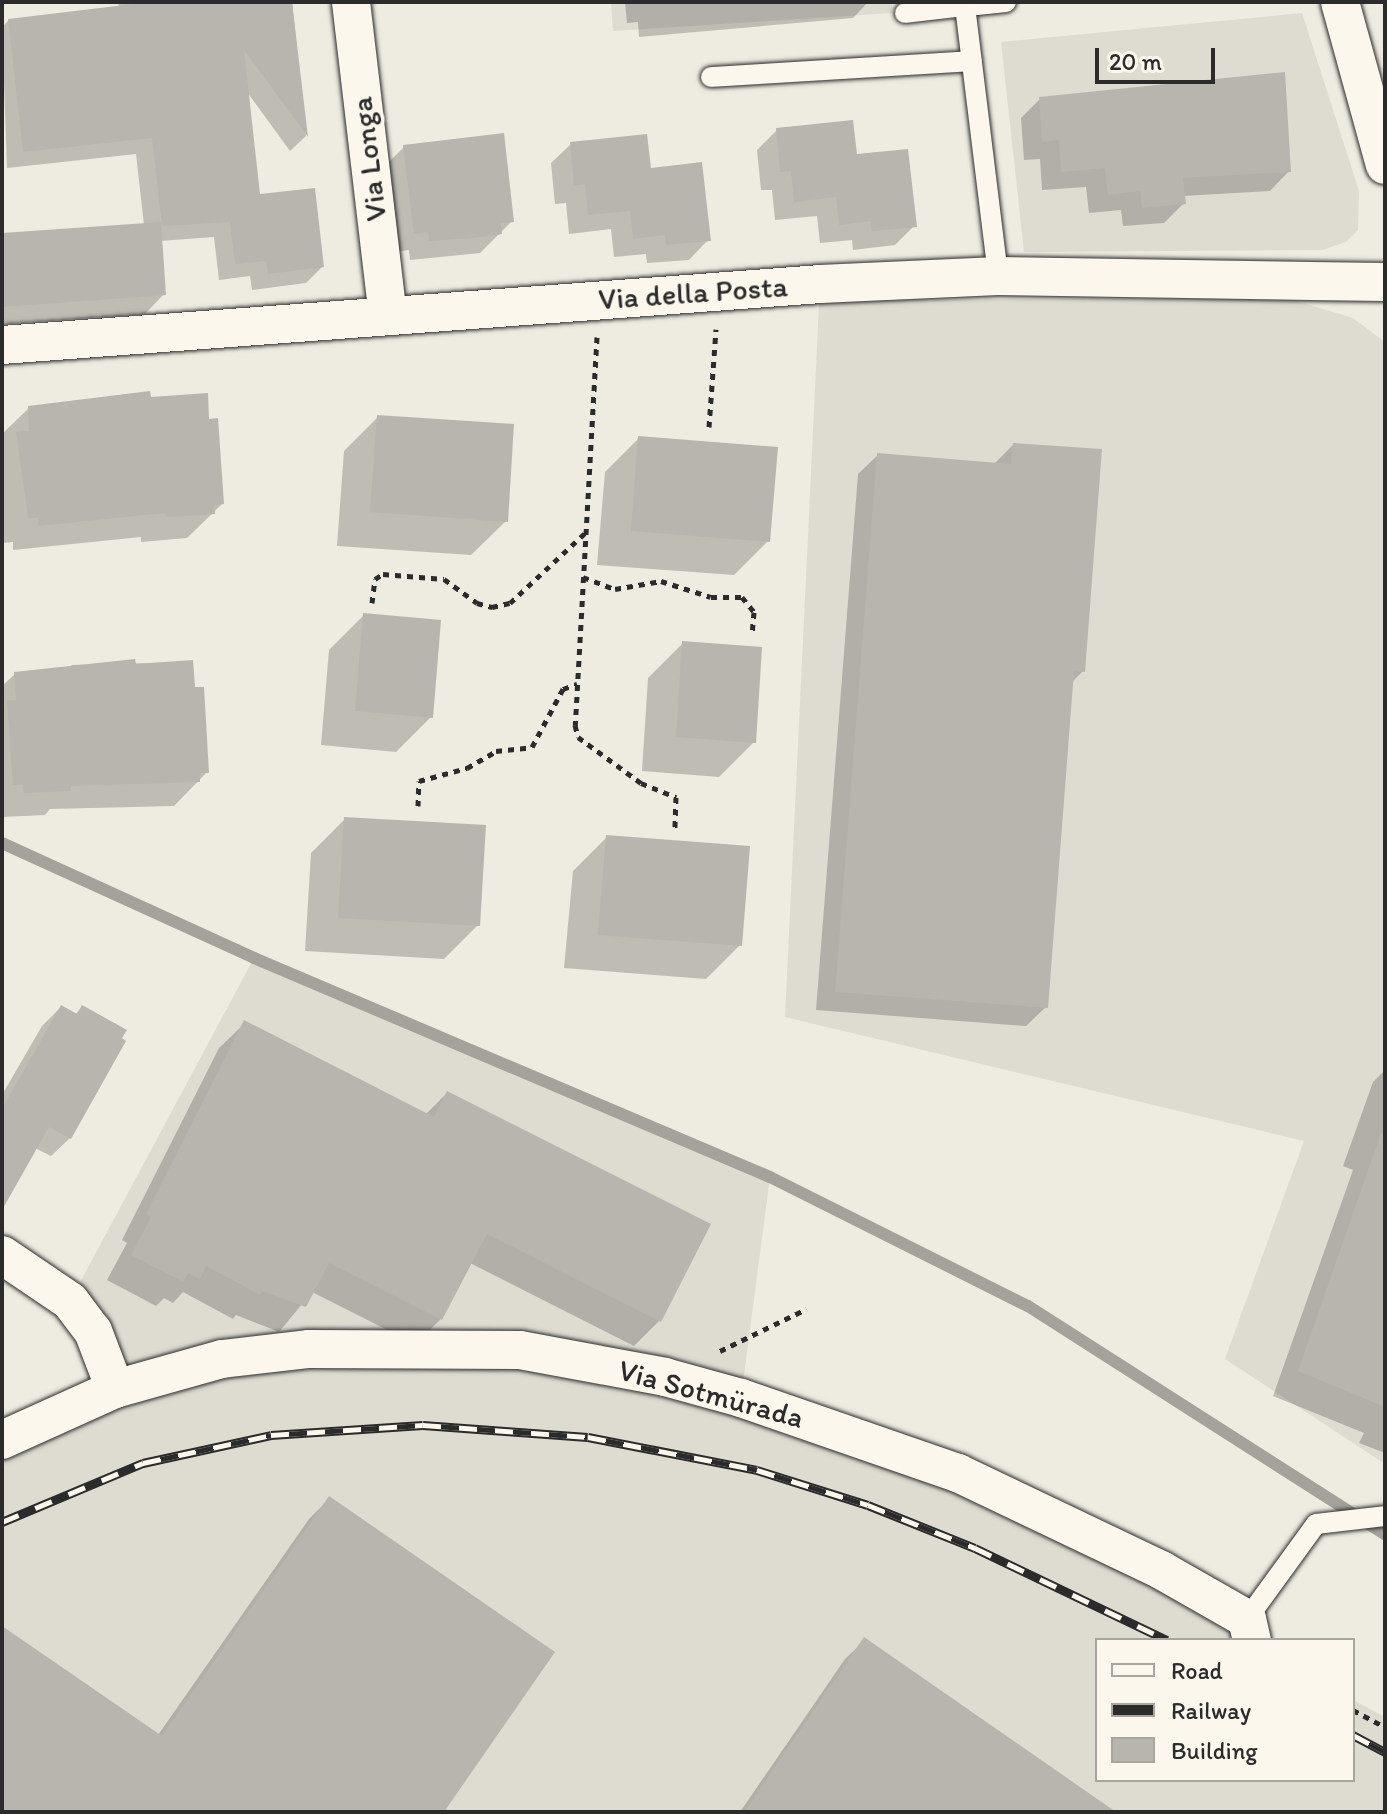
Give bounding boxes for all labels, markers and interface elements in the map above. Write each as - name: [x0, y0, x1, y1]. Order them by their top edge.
- scale bar: [1099, 32, 1219, 82]
- text: 20 m: [1109, 47, 1162, 76]
- street label: Via Longa: [344, 95, 394, 223]
- street label: Via della Posta: [598, 269, 788, 317]
- street label: Via Sotmürada: [615, 1352, 807, 1436]
- legend: [1095, 1638, 1355, 1782]
- text: Road: [1171, 1656, 1223, 1685]
- text: Railway: [1171, 1696, 1251, 1725]
- text: Building: [1171, 1736, 1258, 1765]

